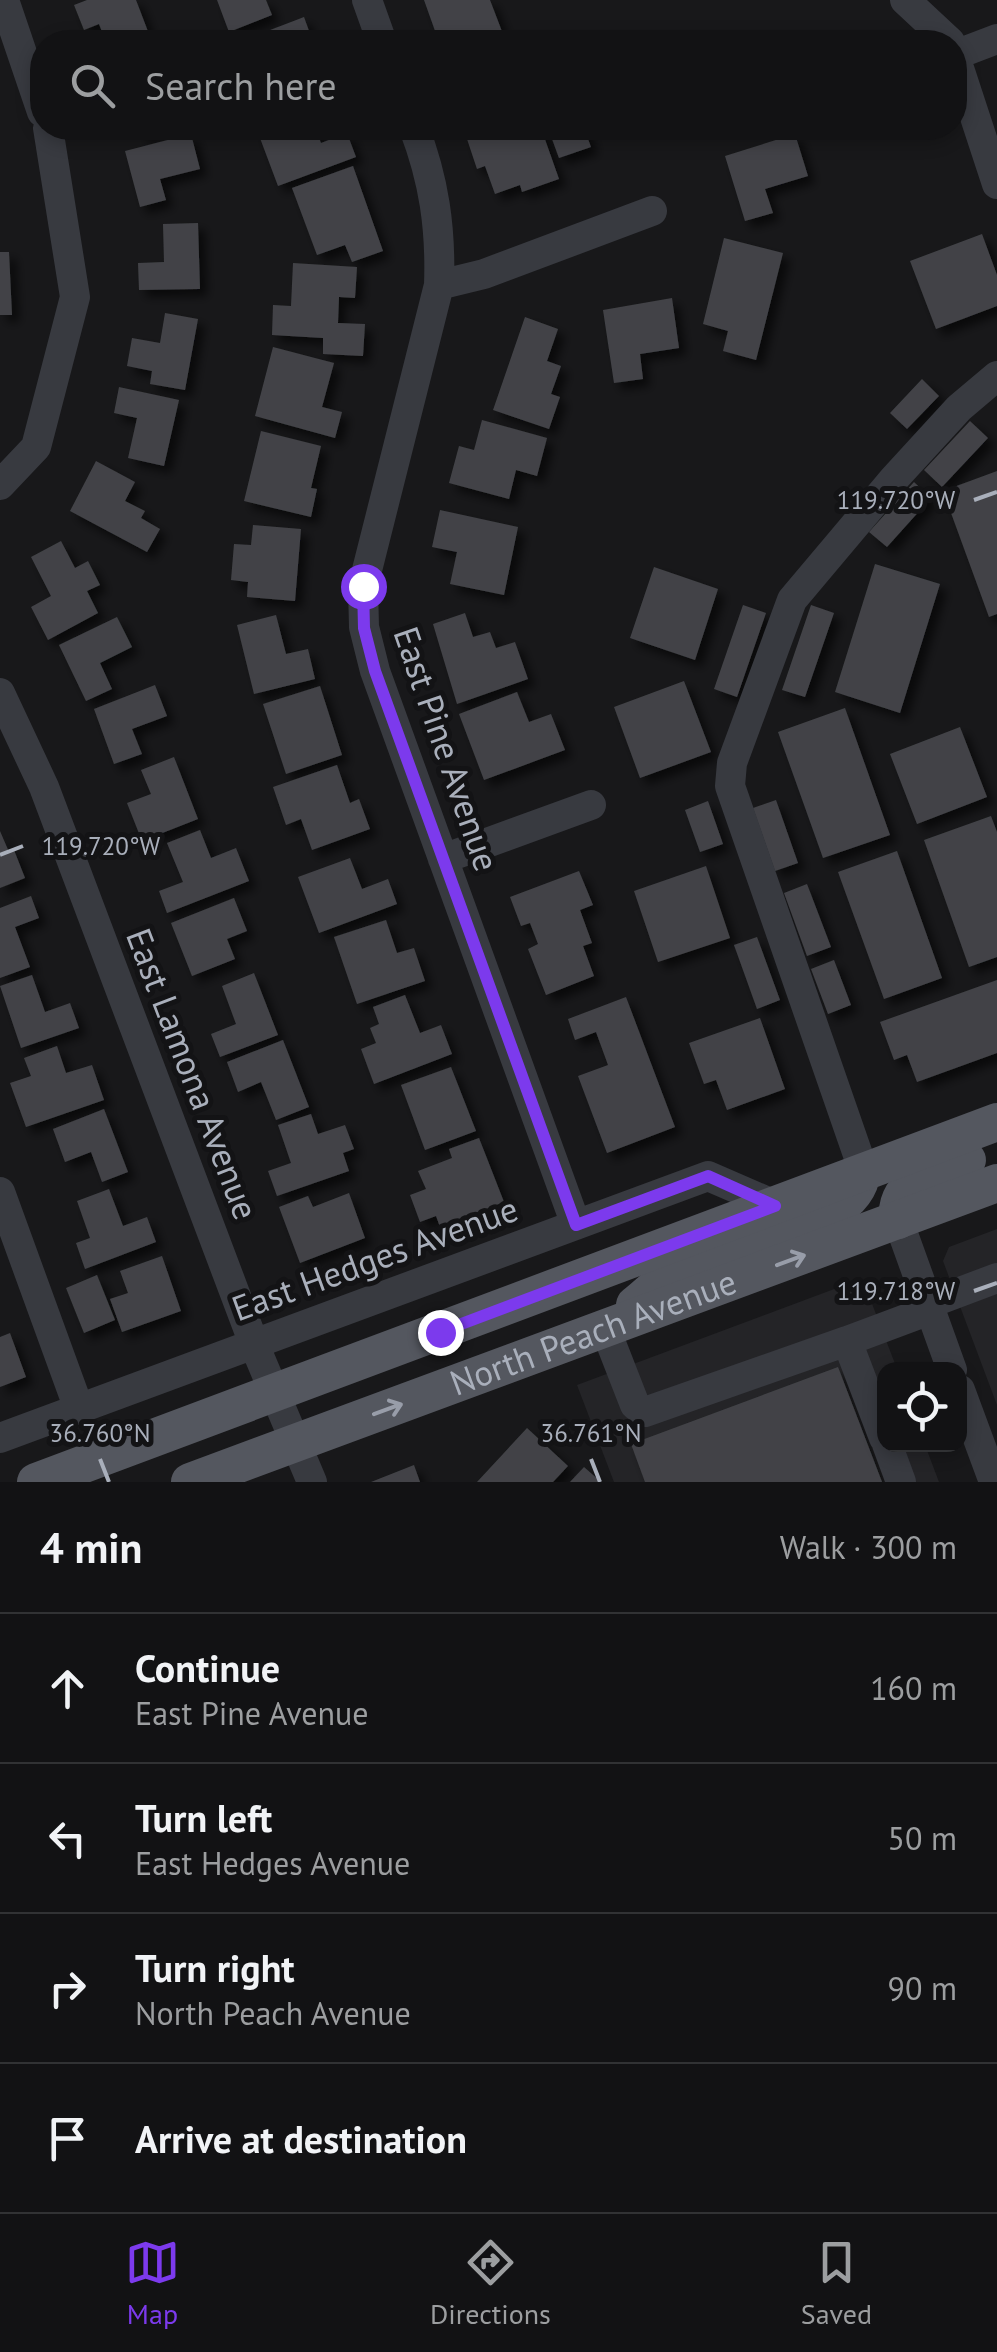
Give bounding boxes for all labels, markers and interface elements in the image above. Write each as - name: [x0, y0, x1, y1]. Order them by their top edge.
- search box: [30, 30, 967, 140]
- icon: search: [65, 58, 120, 113]
- text: Search here: [145, 61, 337, 110]
- text: 119.720°W: [837, 484, 956, 516]
- route start: [341, 564, 387, 610]
- street label: East Pine Avenue: [384, 620, 510, 877]
- text: 119.720°W: [42, 830, 161, 862]
- street label: East Lamona Avenue: [116, 922, 270, 1226]
- street label: East Hedges Avenue: [225, 1185, 524, 1331]
- one-way arrow: [775, 1249, 806, 1267]
- street label: North Peach Avenue: [443, 1258, 742, 1406]
- text: 119.718°W: [837, 1275, 956, 1307]
- route end: [418, 1310, 464, 1356]
- map controls: [877, 1362, 967, 1452]
- button: locate: [877, 1362, 967, 1452]
- one-way arrow: [371, 1399, 402, 1417]
- text: 36.760°N: [50, 1417, 150, 1449]
- text: 36.761°N: [541, 1417, 641, 1449]
- text: 4 min: [40, 1520, 142, 1575]
- text: Walk · 300 m: [780, 1526, 957, 1568]
- text: Continue: [135, 1643, 280, 1692]
- icon: ahead: [40, 1661, 95, 1716]
- text: 160 m: [870, 1667, 957, 1709]
- text: East Pine Avenue: [135, 1692, 369, 1734]
- text: Turn left: [135, 1793, 272, 1842]
- icon: left: [40, 1811, 95, 1866]
- text: 50 m: [888, 1817, 957, 1859]
- text: East Hedges Avenue: [135, 1842, 410, 1884]
- text: Turn right: [135, 1943, 295, 1992]
- icon: right: [40, 1961, 95, 2016]
- text: 90 m: [888, 1967, 957, 2009]
- text: North Peach Avenue: [135, 1992, 411, 2034]
- icon: arrive: [40, 2111, 95, 2166]
- text: Arrive at destination: [135, 2114, 467, 2163]
- tab: Map: [125, 2235, 180, 2332]
- tab: Directions: [430, 2235, 551, 2332]
- tab: Saved: [801, 2235, 872, 2332]

